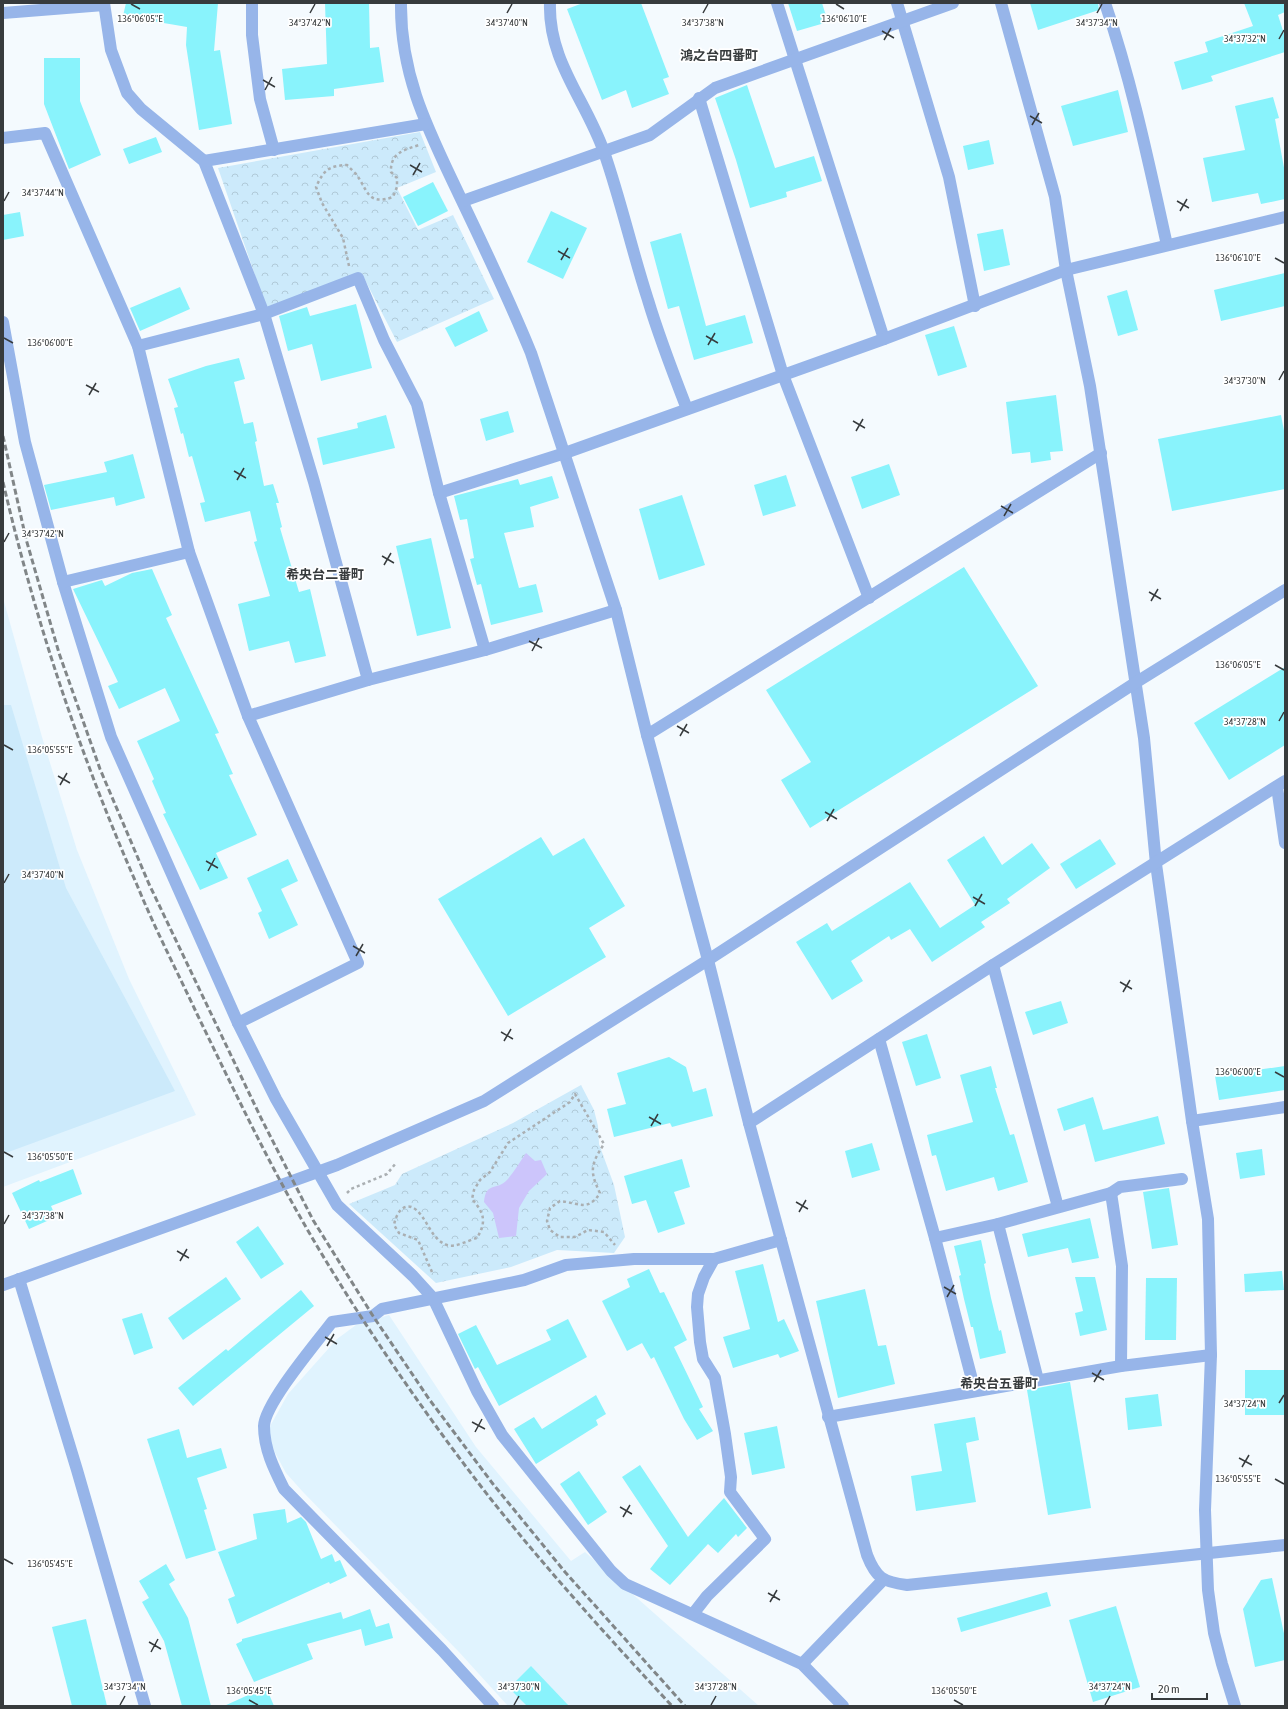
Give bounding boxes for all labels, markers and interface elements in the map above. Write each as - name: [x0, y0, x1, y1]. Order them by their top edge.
- text: 136°06'05"E: [118, 13, 163, 24]
- text: 136°06'10"E: [822, 13, 867, 24]
- text: 34°37'42"N: [289, 17, 331, 28]
- text: 34°37'40"N: [486, 17, 528, 28]
- text: 34°37'38"N: [682, 17, 724, 28]
- text: 34°37'34"N: [1076, 17, 1118, 28]
- text: 34°37'32"N: [1224, 33, 1266, 44]
- district label: 鴻之台四番町: [680, 48, 758, 63]
- text: 34°37'44"N: [22, 187, 64, 198]
- text: 136°06'10"E: [1216, 252, 1261, 263]
- text: 136°06'00"E: [28, 337, 73, 348]
- text: 34°37'30"N: [1224, 375, 1266, 386]
- text: 34°37'42"N: [22, 528, 64, 539]
- district label: 希央台二番町: [286, 567, 364, 582]
- text: 136°06'05"E: [1216, 659, 1261, 670]
- text: 34°37'28"N: [1224, 716, 1266, 727]
- text: 136°05'55"E: [28, 744, 73, 755]
- text: 34°37'40"N: [22, 869, 64, 880]
- text: 136°06'00"E: [1216, 1066, 1261, 1077]
- text: 136°05'50"E: [28, 1151, 73, 1162]
- text: 34°37'38"N: [22, 1210, 64, 1221]
- district label: 希央台五番町: [960, 1376, 1038, 1391]
- text: 34°37'24"N: [1224, 1398, 1266, 1409]
- text: 136°05'55"E: [1216, 1473, 1261, 1484]
- text: 136°05'45"E: [28, 1558, 73, 1569]
- scale bar: [1152, 1675, 1207, 1701]
- text: 34°37'34"N: [104, 1681, 146, 1692]
- text: 34°37'30"N: [498, 1681, 540, 1692]
- text: 34°37'28"N: [695, 1681, 737, 1692]
- text: 34°37'24"N: [1089, 1681, 1131, 1692]
- text: 20 m: [1158, 1682, 1180, 1696]
- text: 136°05'45"E: [227, 1685, 272, 1696]
- text: 136°05'50"E: [932, 1685, 977, 1696]

